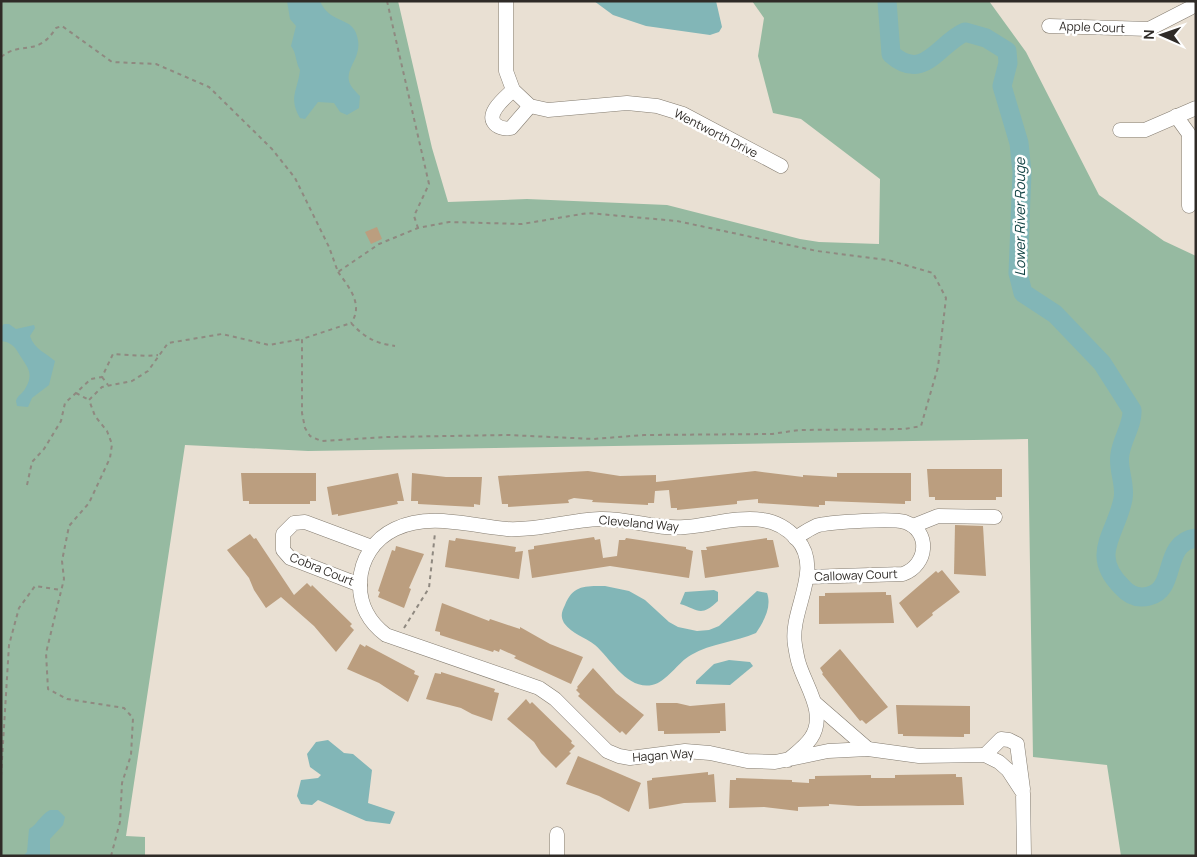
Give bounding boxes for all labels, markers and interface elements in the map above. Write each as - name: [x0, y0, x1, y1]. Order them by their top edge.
- north arrow: [1137, 10, 1187, 60]
- street label: Apple Court: [1059, 17, 1125, 37]
- text: N: [1139, 29, 1158, 40]
- street label: Wentworth Drive: [671, 105, 761, 161]
- water label: Lower River Rouge: [1010, 157, 1029, 276]
- street label: Cleveland Way: [598, 511, 680, 535]
- street label: Cobra Court: [287, 548, 357, 590]
- street label: Calloway Court: [814, 565, 898, 585]
- street label: Hagan Way: [632, 744, 695, 766]

